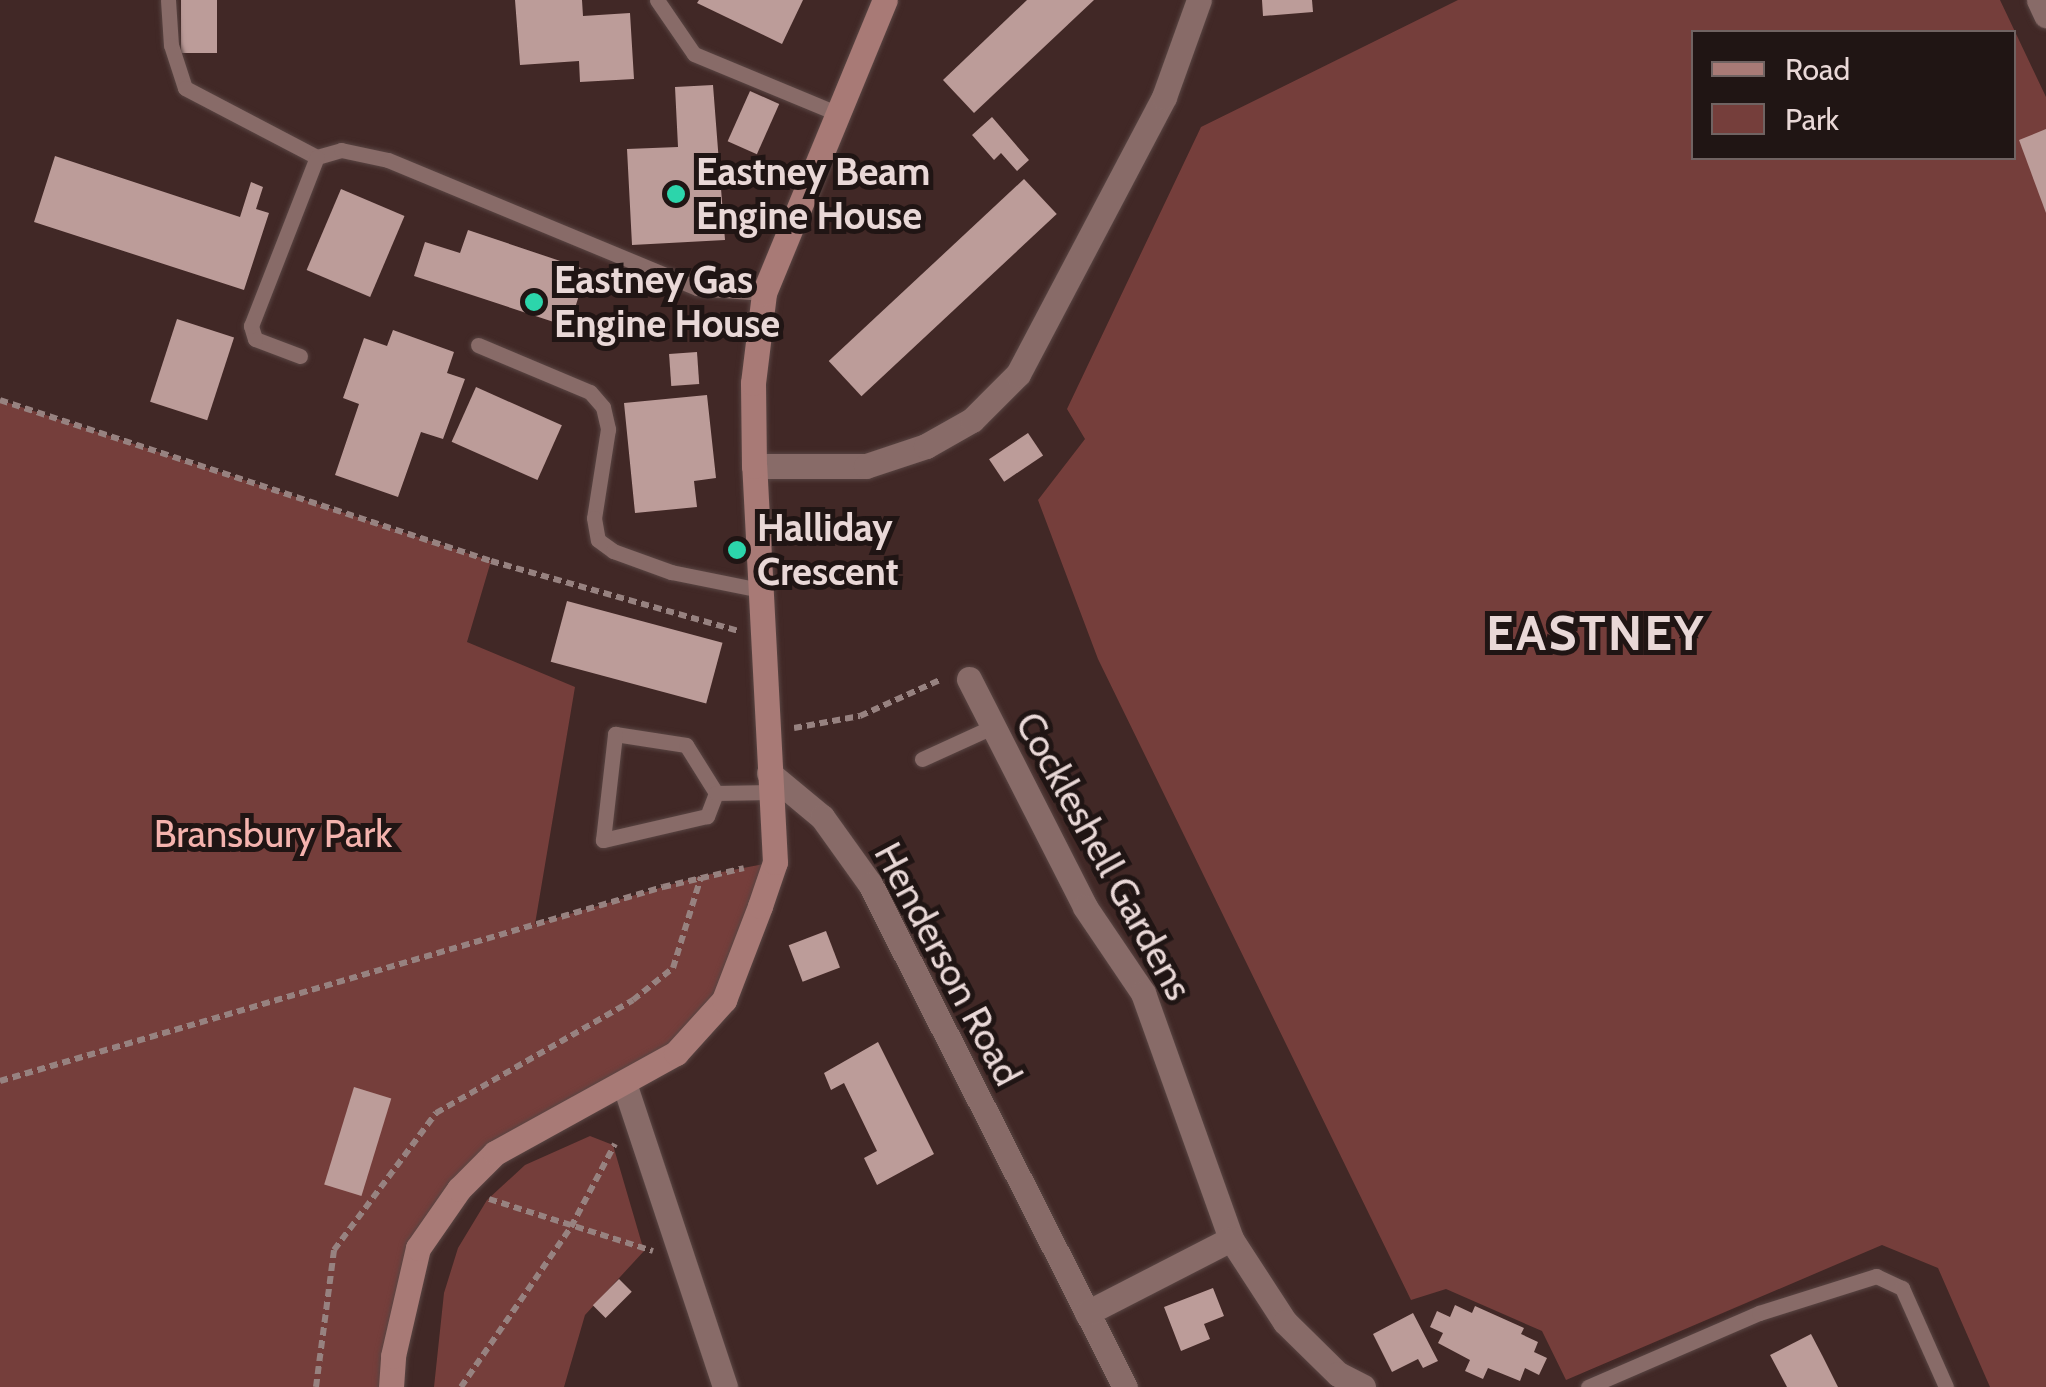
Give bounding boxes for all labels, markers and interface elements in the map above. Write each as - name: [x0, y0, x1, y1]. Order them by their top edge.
- legend: [1691, 30, 2016, 160]
- text: Road: [1785, 51, 1850, 88]
- text: Park: [1785, 101, 1839, 138]
- place label: Eastney Beam Engine House: [696, 149, 930, 238]
- marker: Eastney Beam Engine House: [665, 183, 687, 205]
- place label: Eastney Gas Engine House: [554, 257, 780, 346]
- marker: Eastney Gas Engine House: [523, 291, 545, 313]
- place label: Halliday Crescent: [757, 505, 899, 594]
- marker: Halliday Crescent: [726, 539, 748, 561]
- district label: EASTNEY: [1486, 605, 1706, 663]
- street label: Cockleshell Gardens: [1006, 704, 1202, 1008]
- park label: Bransbury Park: [154, 811, 392, 857]
- street label: Henderson Road: [865, 835, 1031, 1093]

